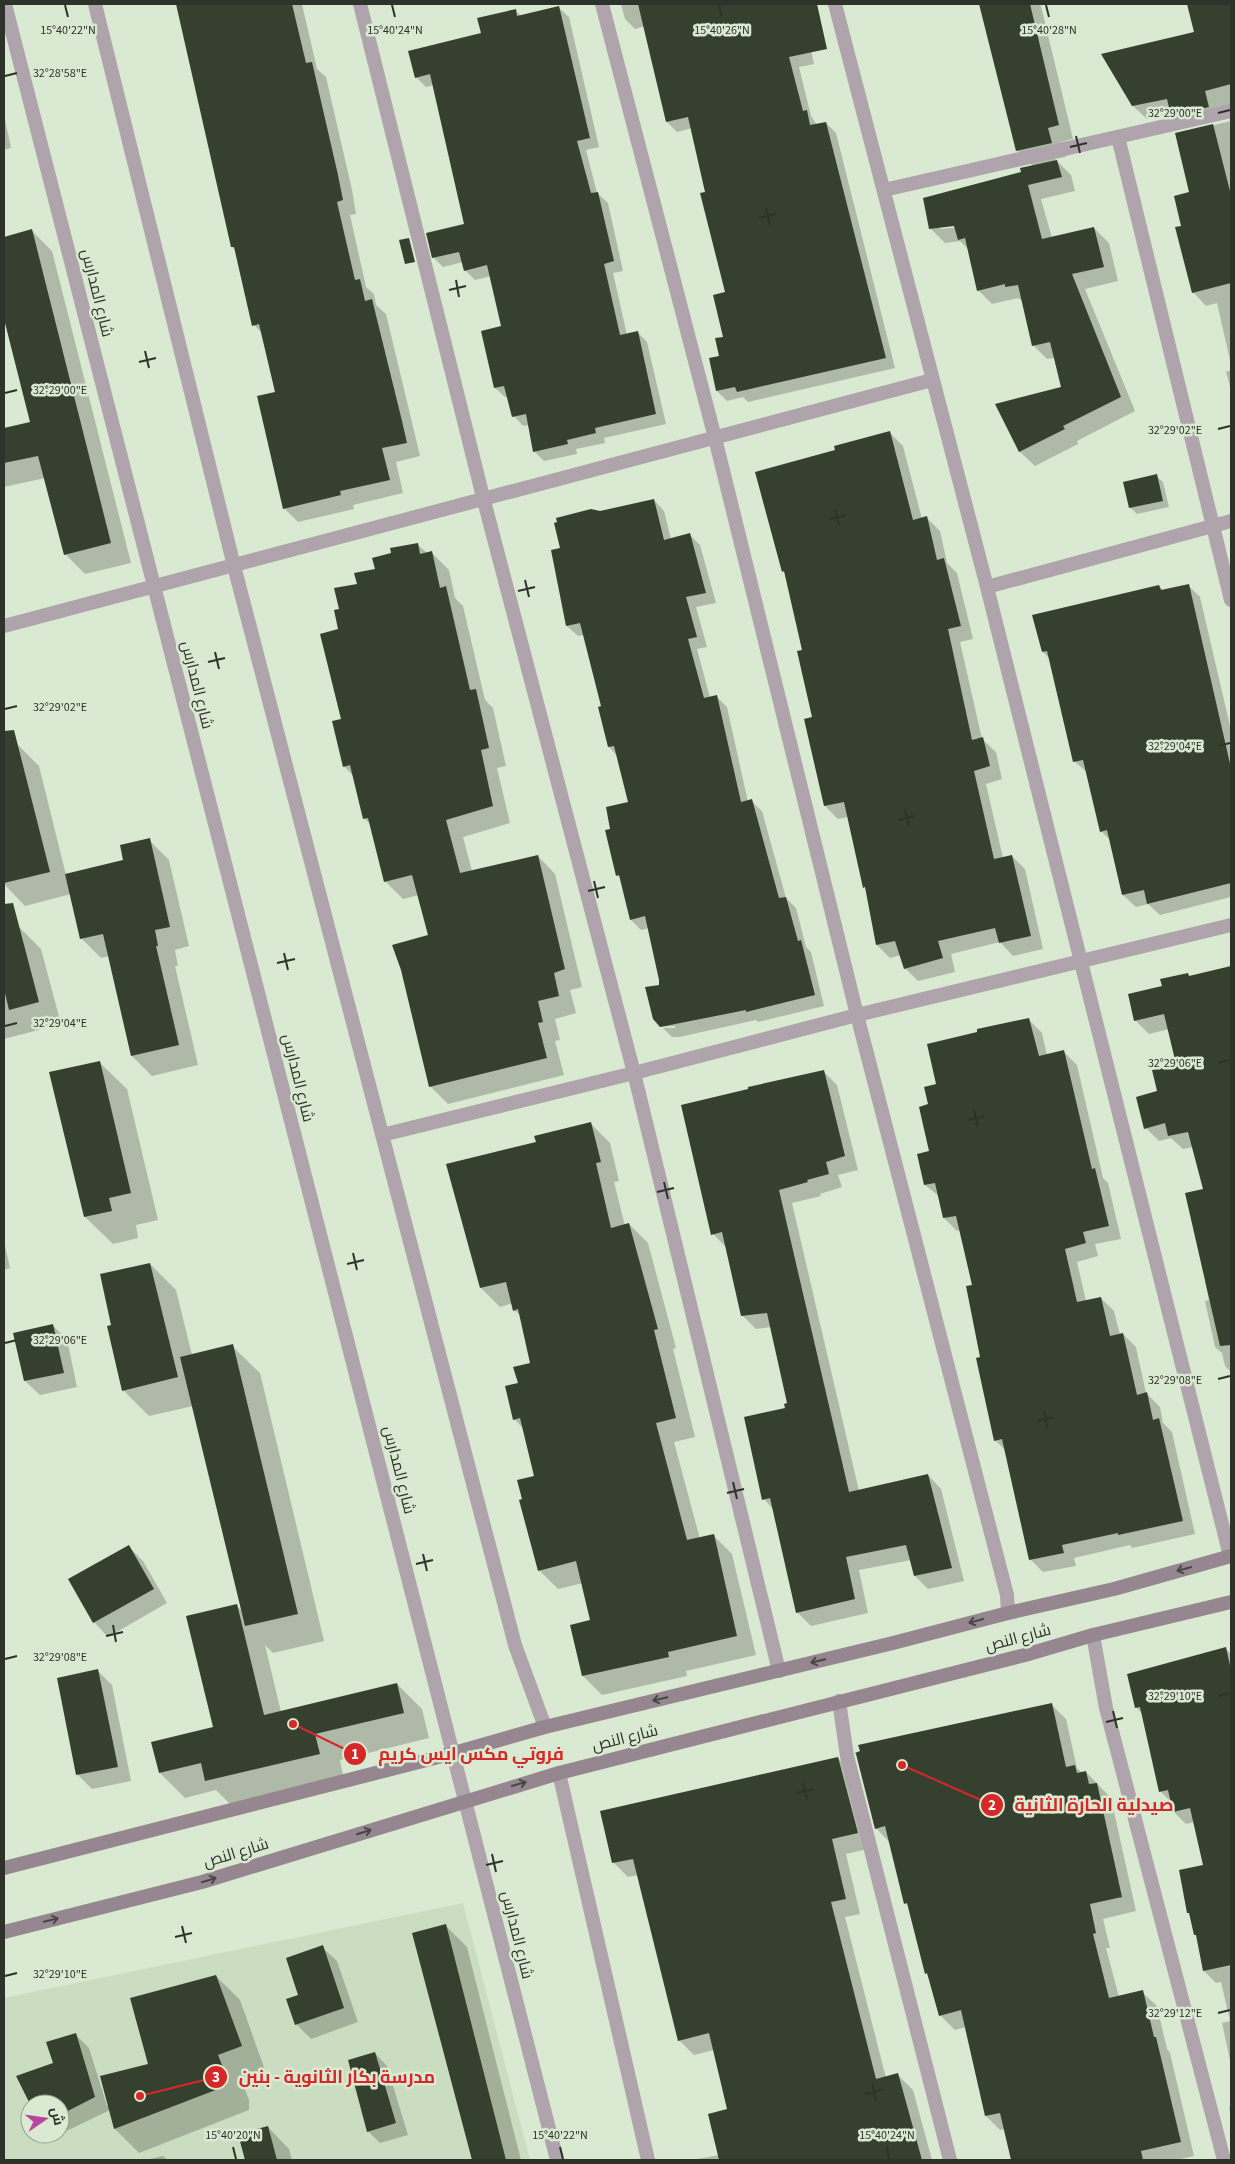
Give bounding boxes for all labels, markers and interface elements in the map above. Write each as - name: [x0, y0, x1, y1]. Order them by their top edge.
- text: 15°40'22"N: [40, 22, 96, 39]
- text: 15°40'24"N: [367, 22, 423, 39]
- text: 15°40'26"N: [694, 22, 750, 39]
- text: 15°40'28"N: [1021, 22, 1077, 39]
- text: 32°28'58"E: [33, 65, 87, 82]
- text: 32°29'00"E: [1148, 105, 1202, 122]
- street label: شارع المدارس: [75, 247, 119, 339]
- text: 32°29'00"E: [33, 382, 87, 399]
- text: 32°29'02"E: [1148, 422, 1202, 439]
- street label: شارع المدارس: [175, 639, 219, 731]
- text: 32°29'02"E: [33, 699, 87, 716]
- text: 32°29'04"E: [1148, 738, 1202, 755]
- text: 32°29'04"E: [33, 1015, 87, 1032]
- street label: شارع المدارس: [276, 1032, 320, 1124]
- text: 32°29'06"E: [1148, 1055, 1202, 1072]
- text: 32°29'06"E: [33, 1332, 87, 1349]
- text: 32°29'08"E: [1148, 1372, 1202, 1389]
- street label: شارع المدارس: [377, 1424, 421, 1516]
- one-way arrow: [1177, 1565, 1193, 1574]
- one-way arrow: [968, 1617, 984, 1626]
- street label: شارع النص: [983, 1619, 1053, 1657]
- text: 32°29'08"E: [33, 1649, 87, 1666]
- one-way arrow: [811, 1657, 827, 1666]
- text: 32°29'10"E: [1148, 1688, 1202, 1705]
- one-way arrow: [653, 1695, 669, 1704]
- street label: شارع النص: [590, 1719, 660, 1757]
- callout: فروتي مكس ايس كريم: [343, 1737, 573, 1770]
- text: فروتي مكس ايس كريم: [378, 1742, 564, 1769]
- text: 1: [351, 1744, 359, 1765]
- one-way arrow: [511, 1779, 527, 1789]
- callout: صيدلية الحارة الثانية: [979, 1788, 1183, 1821]
- text: صيدلية الحارة الثانية: [1014, 1793, 1174, 1818]
- text: 2: [988, 1795, 996, 1816]
- one-way arrow: [355, 1826, 371, 1836]
- street label: شارع النص: [201, 1833, 271, 1873]
- one-way arrow: [200, 1875, 216, 1885]
- street label: شارع المدارس: [495, 1889, 539, 1981]
- one-way arrow: [43, 1915, 59, 1924]
- text: 32°29'10"E: [33, 1966, 87, 1983]
- text: 32°29'12"E: [1148, 2005, 1202, 2022]
- callout: مدرسة بكار الثانوية - بنين: [204, 2061, 445, 2094]
- text: مدرسة بكار الثانوية - بنين: [239, 2065, 435, 2090]
- text: 3: [212, 2067, 220, 2088]
- north arrow: [20, 2094, 70, 2144]
- text: ش: [45, 2105, 68, 2127]
- text: 15°40'20"N: [205, 2127, 261, 2144]
- text: 15°40'22"N: [532, 2127, 588, 2144]
- text: 15°40'24"N: [859, 2127, 915, 2144]

